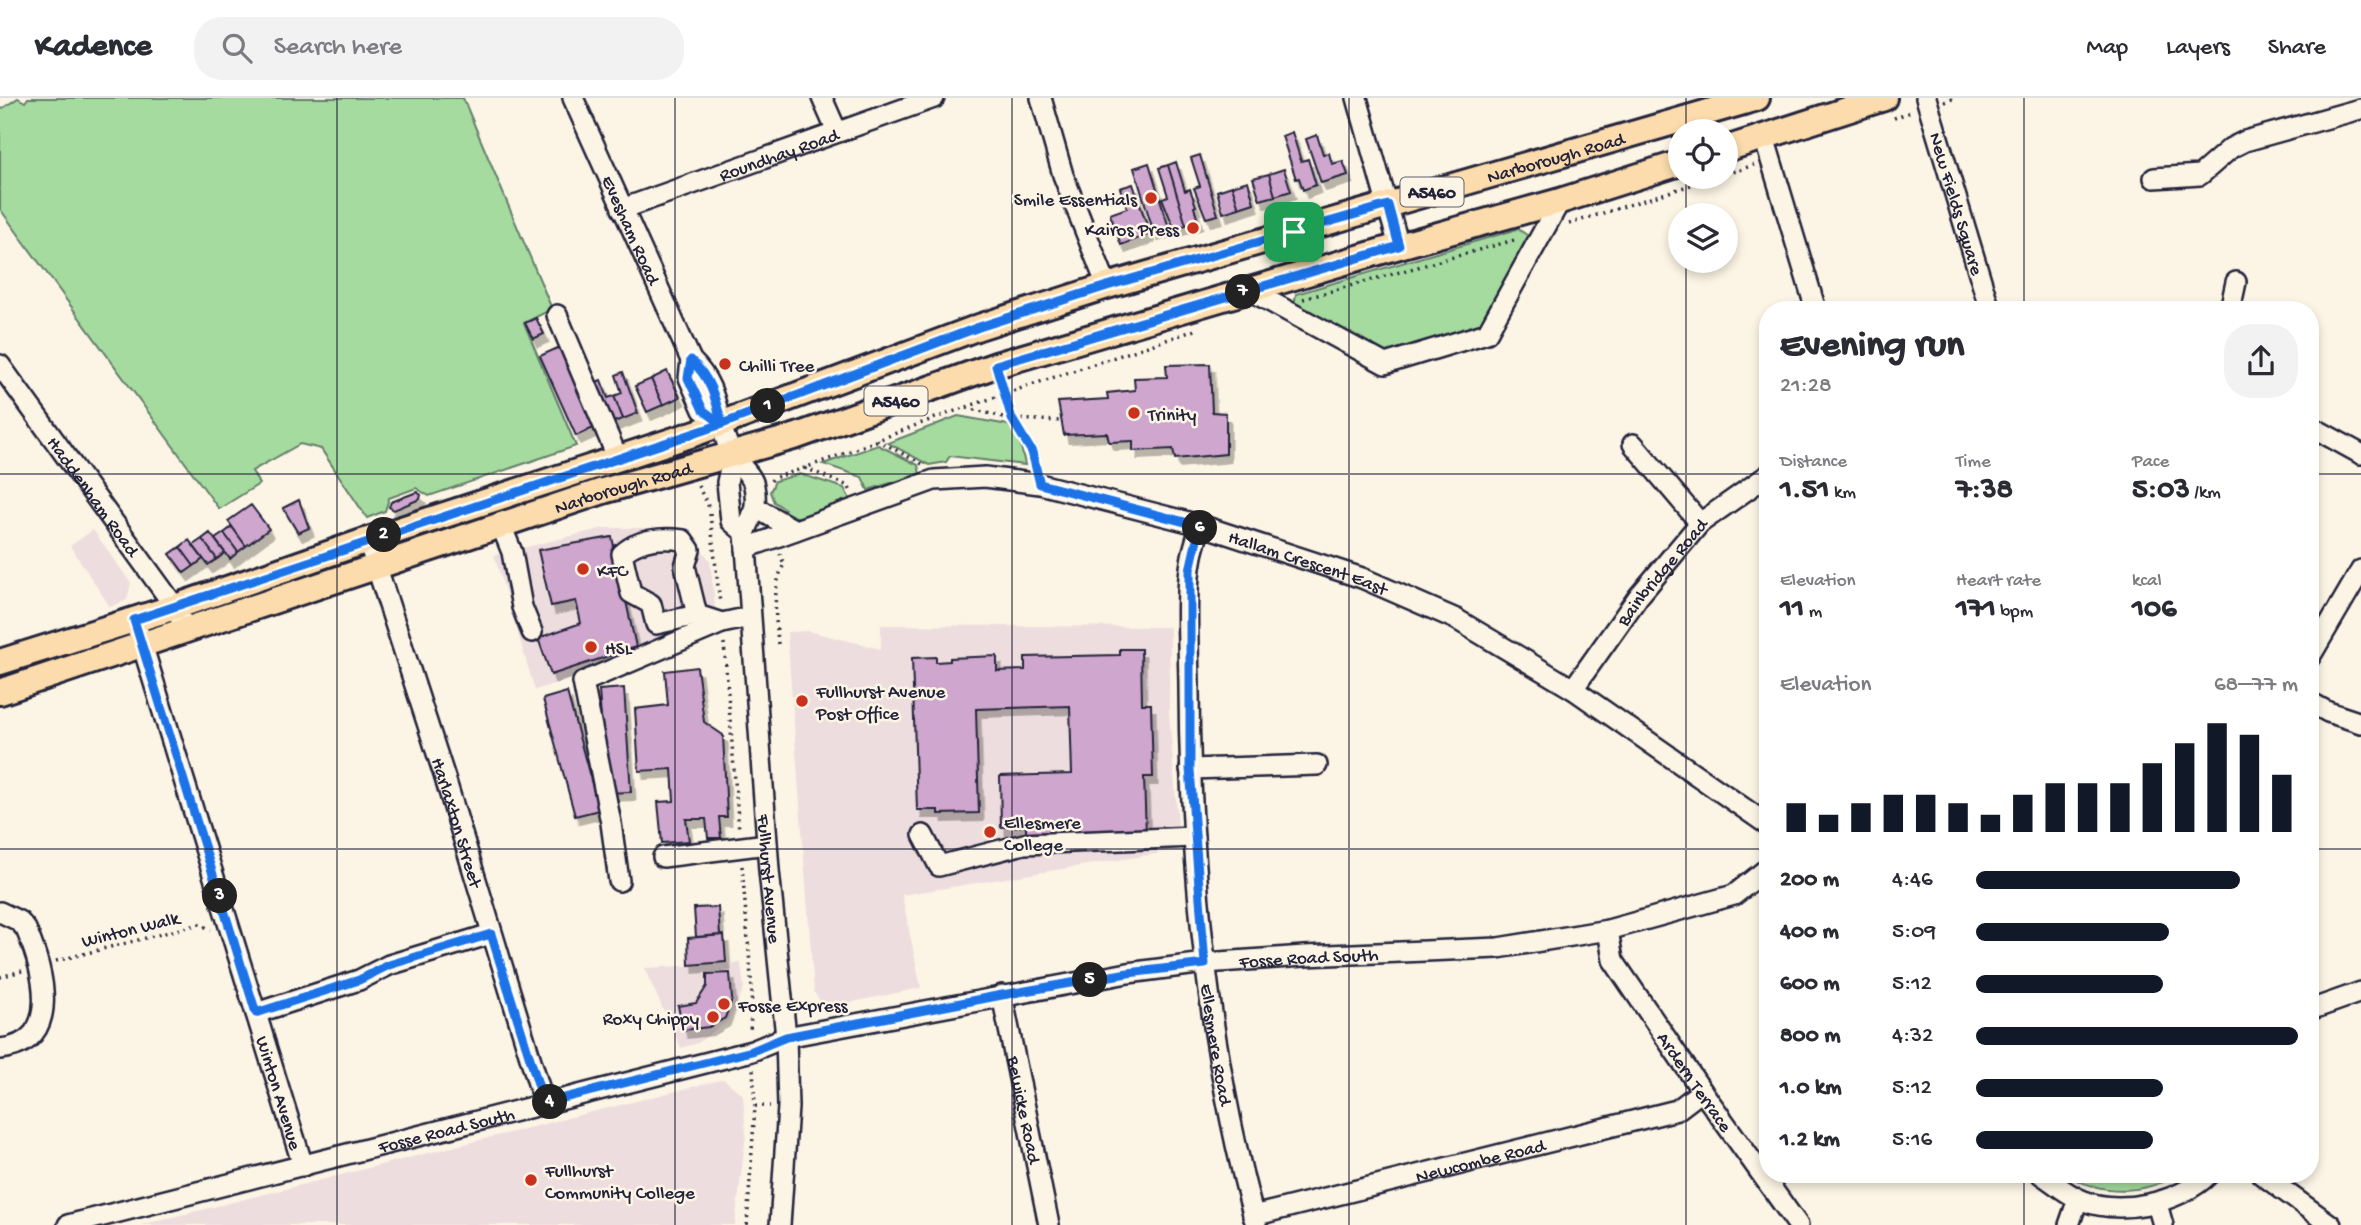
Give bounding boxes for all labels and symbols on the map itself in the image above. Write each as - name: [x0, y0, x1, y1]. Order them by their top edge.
- street label: Roundhay Road: [717, 124, 844, 188]
- street label: Narborough Road: [1485, 128, 1630, 191]
- street label: New Fields Square: [1922, 130, 1987, 279]
- street label: Evesham Road: [594, 173, 664, 291]
- road number: A5460: [1400, 178, 1464, 206]
- place label: Smile Essentials: [1014, 190, 1138, 213]
- marker: Smile Essentials: [1143, 190, 1159, 206]
- pin: [1264, 202, 1324, 262]
- place label: Kairos Press: [1085, 220, 1180, 243]
- marker: Kairos Press: [1185, 220, 1201, 236]
- pin: 7: [1226, 274, 1260, 310]
- marker: Chilli Tree: [717, 356, 733, 372]
- place label: Chilli Tree: [739, 356, 814, 379]
- road number: A5460: [864, 386, 928, 416]
- pin: 1: [750, 388, 786, 424]
- marker: Trinity: [1126, 405, 1142, 421]
- place label: Trinity: [1147, 405, 1197, 428]
- street label: Haddenham Road: [40, 433, 144, 564]
- street label: Narborough Road: [552, 458, 697, 521]
- pin: 6: [1182, 510, 1218, 546]
- street label: Bainbridge Road: [1613, 513, 1715, 632]
- pin: 2: [366, 518, 402, 552]
- street label: Hallam Crescent East: [1225, 527, 1392, 604]
- marker: KFC: [575, 561, 591, 577]
- place label: KFC: [597, 561, 629, 584]
- marker: HSL: [583, 639, 599, 655]
- place label: HSL: [605, 639, 633, 662]
- place label: Fullhurst Avenue Post Office: [815, 682, 945, 727]
- marker: Fullhurst Avenue Post Office: [794, 693, 810, 709]
- street label: Harlaxton Street: [424, 755, 486, 893]
- street label: Fullhurst Avenue: [750, 813, 784, 945]
- place label: Ellesmere College: [1004, 813, 1081, 858]
- marker: Ellesmere College: [982, 824, 998, 840]
- pin: 3: [202, 878, 238, 914]
- street label: Winton Walk: [80, 908, 184, 955]
- street label: Fosse Road South: [1237, 945, 1379, 976]
- pin: 5: [1072, 962, 1108, 998]
- street label: Ellesmere Road: [1193, 982, 1236, 1109]
- marker: Fosse Express: [716, 996, 732, 1012]
- place label: Fosse Express: [737, 996, 849, 1019]
- place label: Roxy Chippy: [603, 1009, 700, 1032]
- marker: Roxy Chippy: [705, 1009, 721, 1025]
- street label: Ardern Terrace: [1650, 1029, 1736, 1138]
- street label: Winton Avenue: [249, 1034, 305, 1153]
- street label: Bewicke Road: [1000, 1054, 1045, 1168]
- pin: 4: [532, 1084, 568, 1119]
- street label: Fosse Road South: [375, 1104, 517, 1161]
- street label: Newcombe Road: [1414, 1135, 1550, 1190]
- place label: Fullhurst Community College: [544, 1161, 695, 1206]
- marker: Fullhurst Community College: [523, 1172, 539, 1188]

